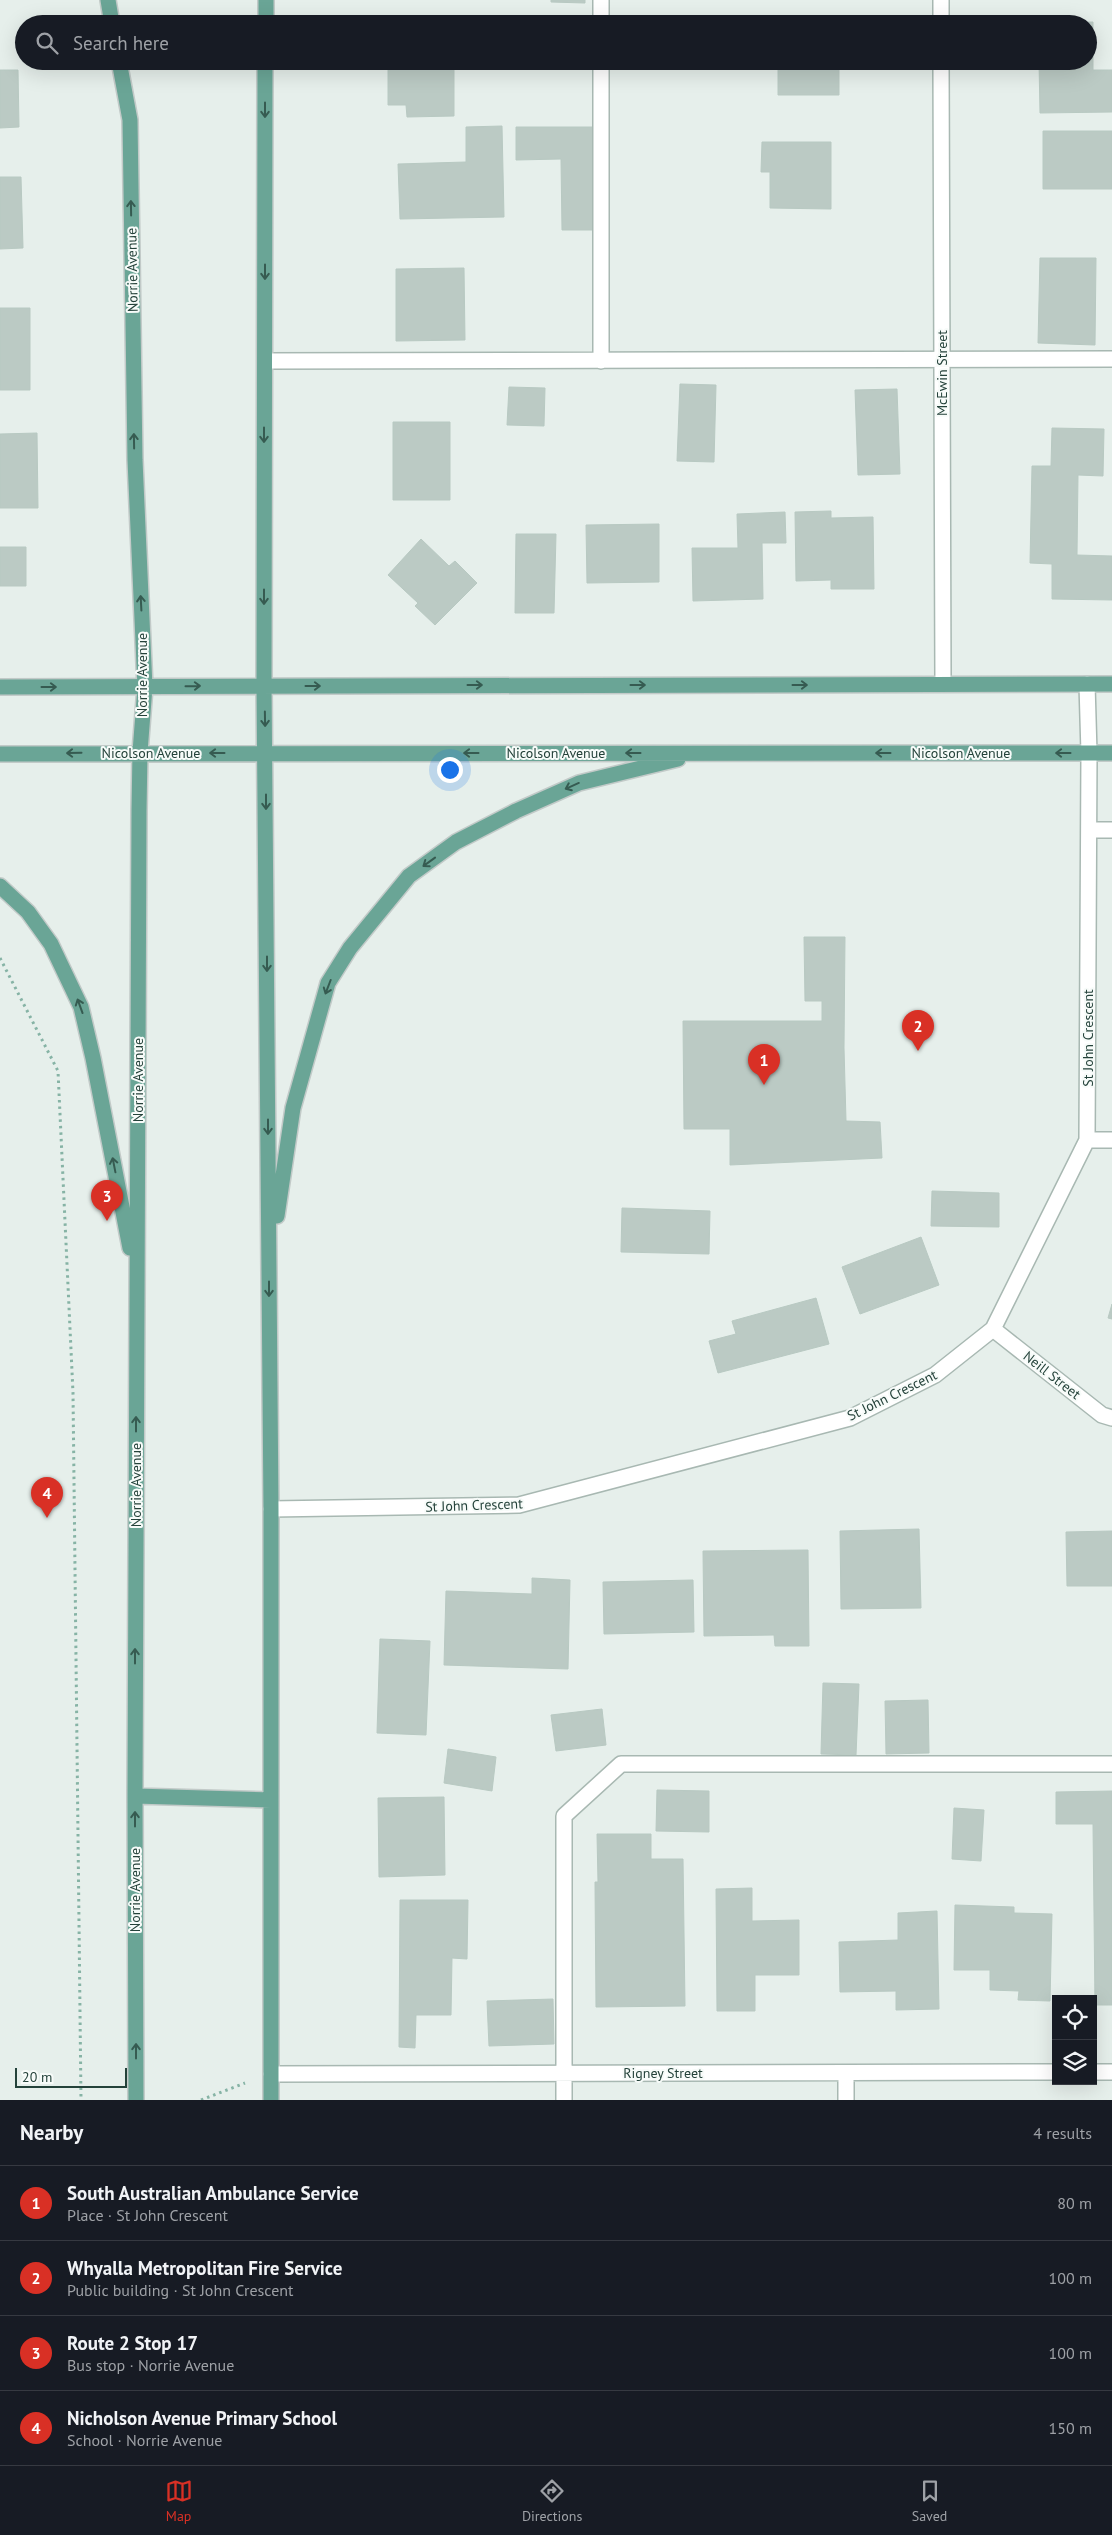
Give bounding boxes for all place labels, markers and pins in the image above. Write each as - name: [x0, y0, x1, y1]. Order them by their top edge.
- pin: 2: [902, 1010, 934, 1051]
- pin: 1: [748, 1044, 780, 1085]
- pin: 3: [91, 1180, 123, 1221]
- pin: 4: [31, 1477, 63, 1518]

